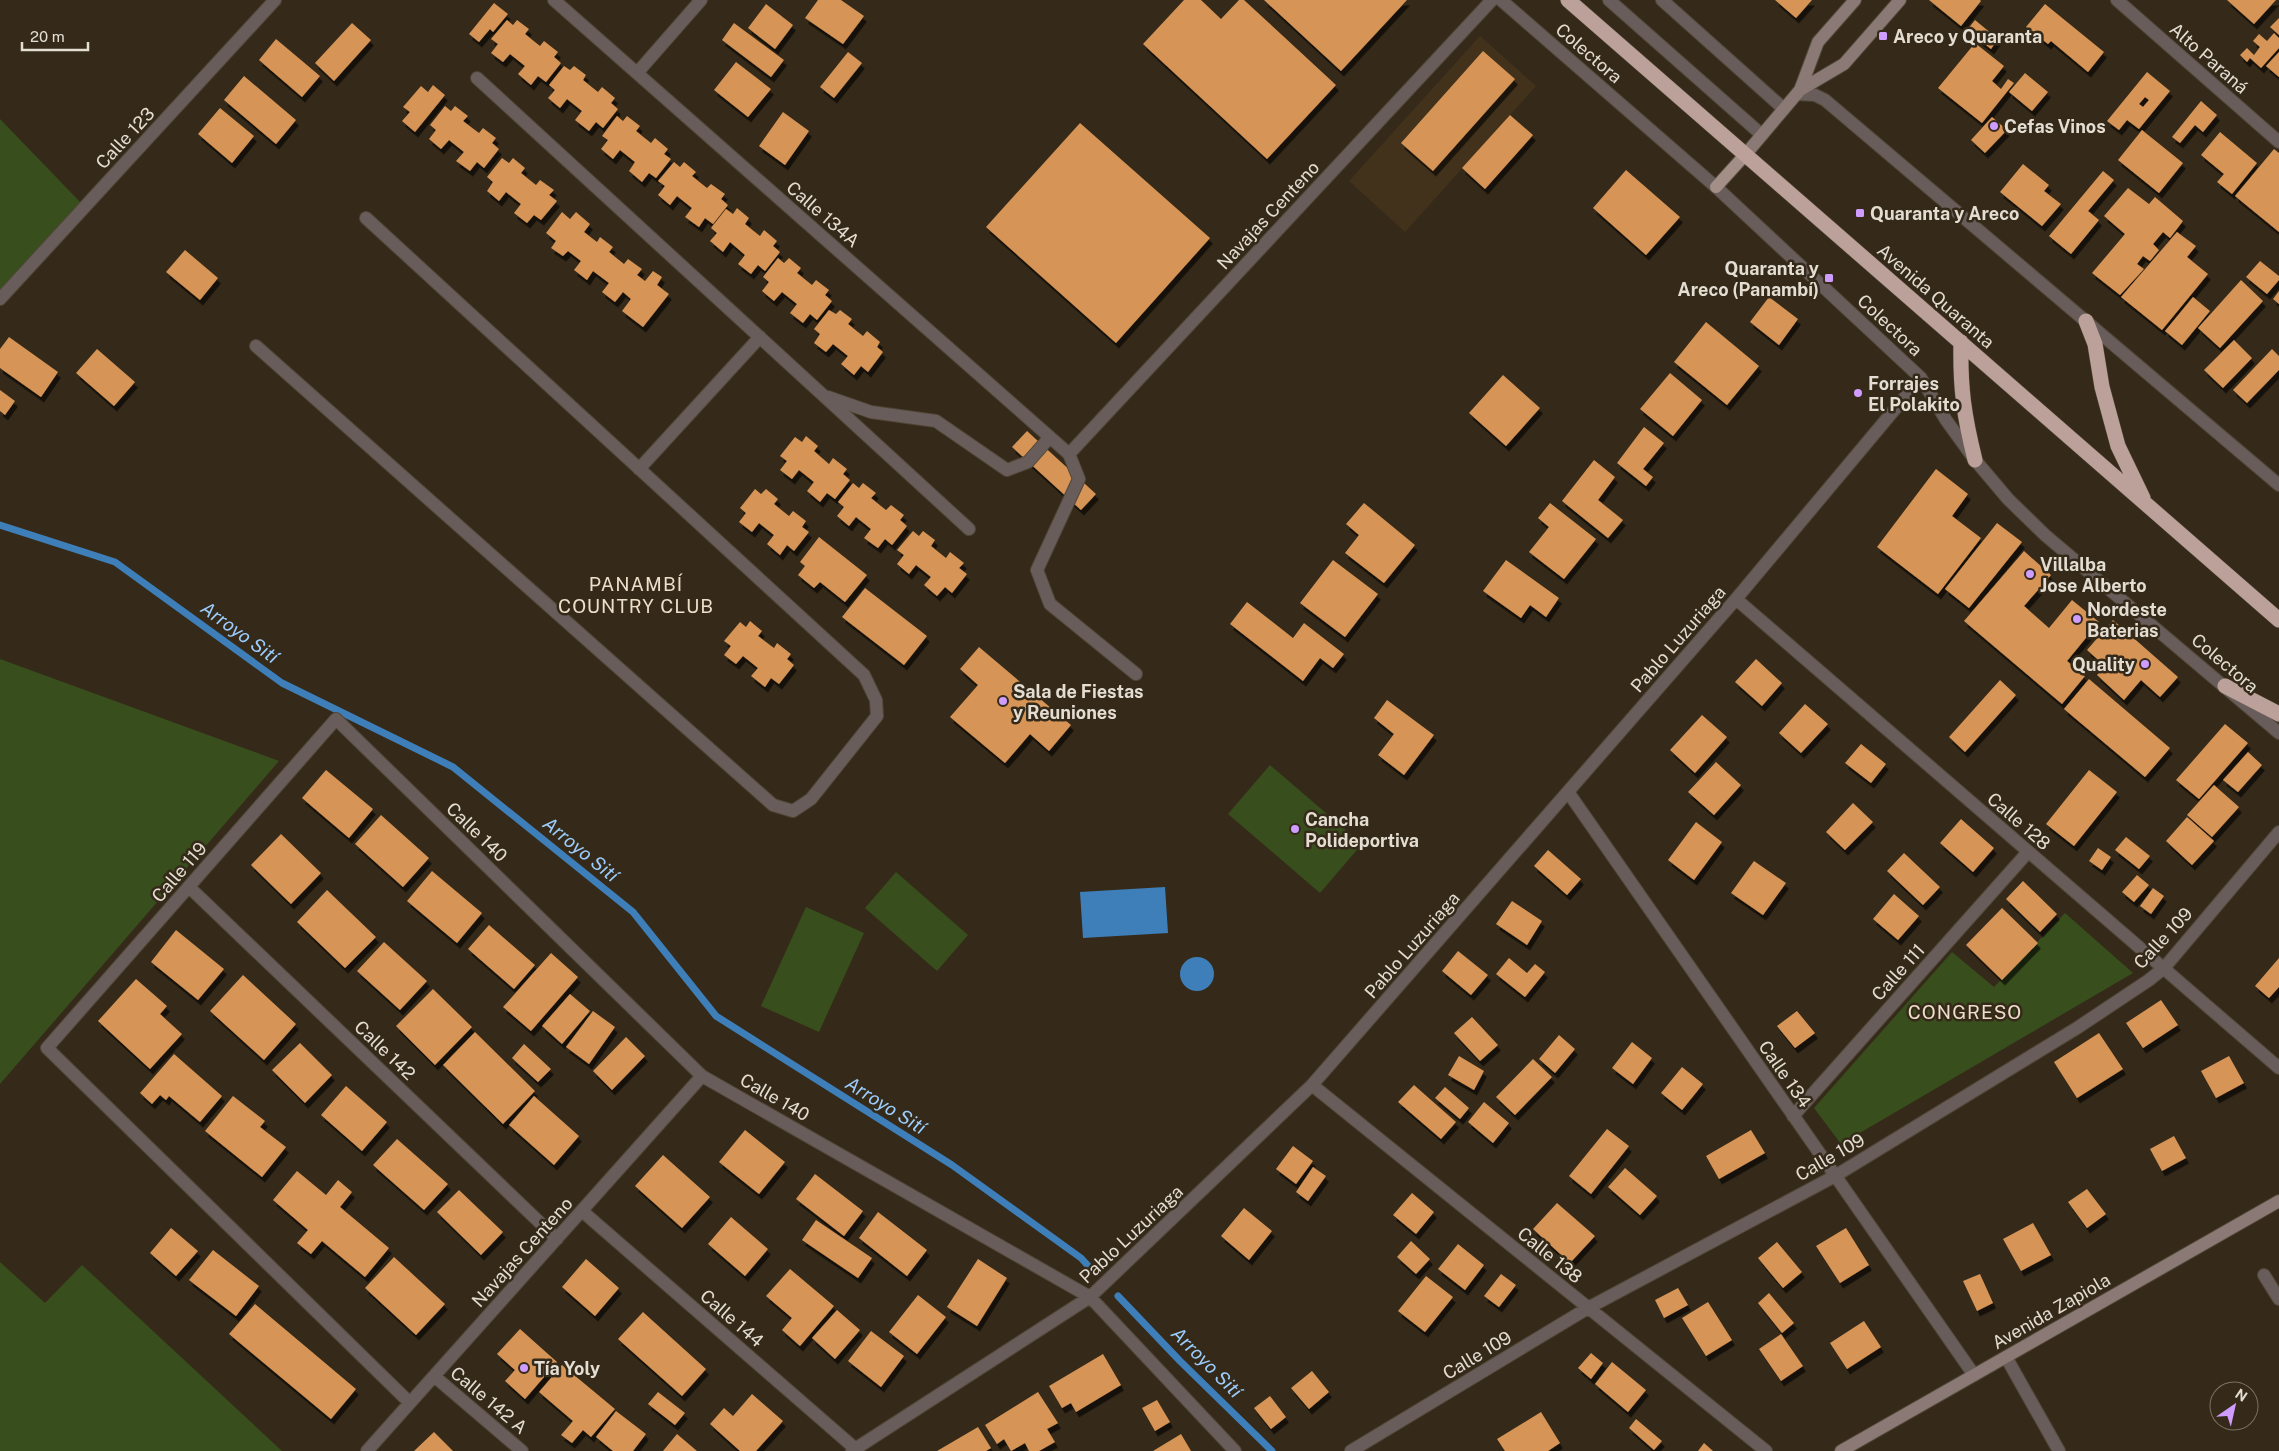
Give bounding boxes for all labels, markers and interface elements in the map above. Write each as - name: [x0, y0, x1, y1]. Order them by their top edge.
- street label: Alto Paraná: [2166, 18, 2252, 98]
- street label: Colectora: [1552, 19, 1626, 87]
- scale bar: [22, 20, 89, 52]
- place label: Areco y Quaranta: [1893, 26, 2042, 47]
- text: 20 m: [30, 28, 65, 45]
- marker: Areco y Quaranta: [1877, 30, 1889, 42]
- street label: Calle 123: [91, 103, 159, 173]
- place label: Cefas Vinos: [2004, 116, 2106, 137]
- marker: Cefas Vinos: [1988, 120, 2000, 132]
- street label: Navajas Centeno: [1213, 157, 1323, 273]
- street label: Calle 134A: [782, 177, 864, 251]
- place label: Quaranta y Areco: [1870, 203, 2019, 224]
- marker: Quaranta y Areco: [1854, 207, 1866, 219]
- street label: Avenida Quaranta: [1873, 239, 1999, 353]
- place label: Quaranta y Areco (Panambí): [1678, 258, 1819, 300]
- marker: Quaranta y Areco (Panambí): [1823, 272, 1835, 284]
- street label: Colectora: [1853, 290, 1927, 360]
- place label: Forrajes El Polakito: [1868, 373, 1960, 415]
- marker: Forrajes El Polakito: [1852, 387, 1864, 399]
- place label: Villalba Jose Alberto: [2040, 554, 2147, 596]
- marker: Villalba Jose Alberto: [2024, 568, 2036, 580]
- district label: PANAMBÍ COUNTRY CLUB: [558, 573, 714, 617]
- street label: Pablo Luzuriaga: [1626, 582, 1730, 696]
- water label: Arroyo Sití: [197, 596, 285, 669]
- place label: Nordeste Baterias: [2087, 599, 2167, 641]
- marker: Nordeste Baterias: [2071, 613, 2083, 625]
- street label: Colectora: [2187, 629, 2263, 697]
- place label: Quality: [2072, 654, 2135, 675]
- marker: Quality: [2139, 658, 2151, 670]
- place label: Sala de Fiestas y Reuniones: [1013, 681, 1144, 723]
- marker: Sala de Fiestas y Reuniones: [997, 695, 1009, 707]
- street label: Calle 128: [1983, 788, 2055, 854]
- street label: Calle 140: [442, 798, 512, 866]
- place label: Cancha Polideportiva: [1305, 809, 1419, 851]
- water label: Arroyo Sití: [539, 812, 625, 888]
- marker: Cancha Polideportiva: [1289, 823, 1301, 835]
- street label: Calle 119: [147, 838, 211, 906]
- street label: Pablo Luzuriaga: [1360, 888, 1464, 1002]
- street label: Calle 109: [2129, 903, 2197, 973]
- street label: Calle 111: [1867, 939, 1929, 1005]
- district label: CONGRESO: [1908, 1001, 2022, 1023]
- street label: Calle 142: [350, 1016, 420, 1084]
- street label: Calle 134: [1754, 1037, 1816, 1111]
- street label: Calle 140: [737, 1069, 813, 1125]
- water label: Arroyo Sití: [842, 1072, 932, 1140]
- street label: Calle 109: [1792, 1129, 1868, 1185]
- street label: Pablo Luzuriaga: [1075, 1181, 1187, 1287]
- street label: Navajas Centeno: [467, 1193, 577, 1311]
- street label: Calle 138: [1513, 1223, 1587, 1287]
- street label: Avenida Zapiola: [1988, 1269, 2114, 1353]
- street label: Calle 144: [696, 1285, 768, 1351]
- water label: Arroyo Sití: [1167, 1322, 1248, 1403]
- street label: Calle 109: [1439, 1326, 1515, 1384]
- place label: Tía Yoly: [534, 1358, 600, 1379]
- street label: Calle 142 A: [446, 1362, 532, 1438]
- marker: Tía Yoly: [518, 1362, 530, 1374]
- north arrow: [2209, 1381, 2259, 1431]
- text: N: [2232, 1386, 2250, 1405]

